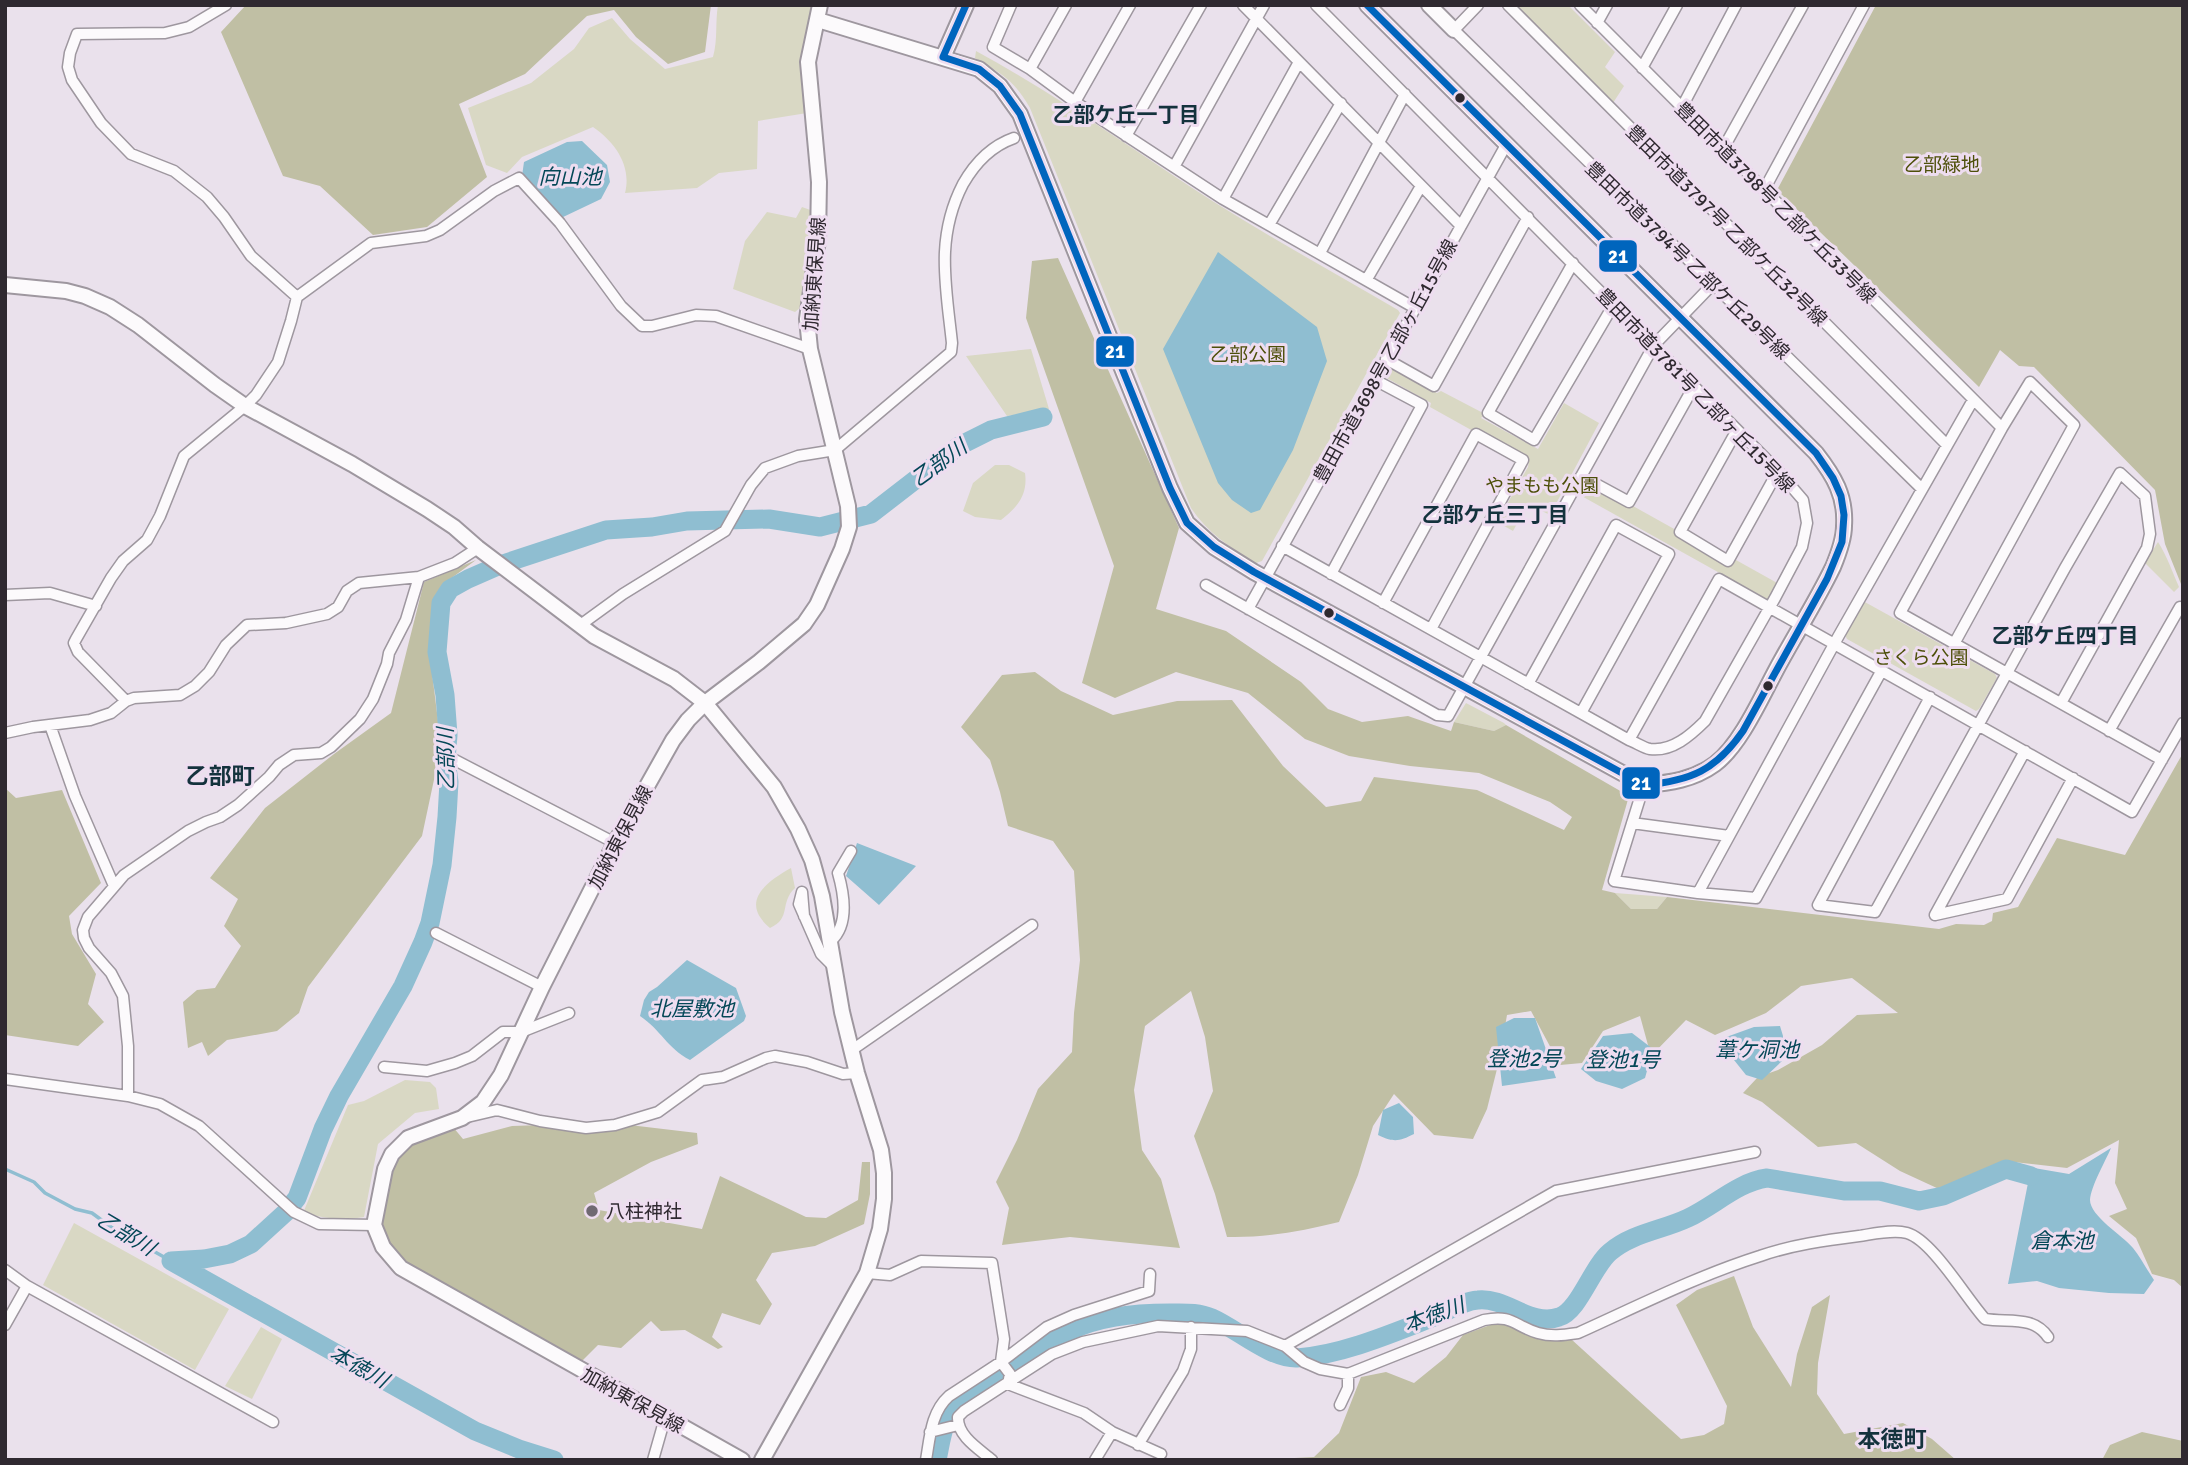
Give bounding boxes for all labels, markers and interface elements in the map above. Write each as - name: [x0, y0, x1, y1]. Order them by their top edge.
- unlabelled marker: [1453, 91, 1467, 105]
- street label: 豊田市道3798号 乙部ケ丘33号線: [1670, 97, 1881, 308]
- district label: 乙部ケ丘一丁目: [1053, 102, 1200, 128]
- street label: 豊田市道3797号 乙部ケ丘32号線: [1621, 120, 1832, 331]
- park label: 乙部緑地: [1904, 153, 1980, 177]
- street label: 豊田市道3794号 乙部ケ丘29号線: [1580, 157, 1794, 365]
- water label: 向山池: [539, 164, 603, 190]
- street label: 加納東保見線: [799, 216, 831, 332]
- street label: 豊田市道3698号 乙部ヶ丘15号線: [1309, 236, 1463, 487]
- line badge: 21: [1598, 239, 1638, 273]
- text: 21: [1608, 245, 1628, 269]
- street label: 豊田市道3781号 乙部ヶ丘15号線: [1591, 284, 1799, 498]
- line badge: 21: [1095, 335, 1135, 368]
- text: 21: [1105, 340, 1125, 364]
- park label: 乙部公園: [1210, 343, 1286, 367]
- water label: 乙部川: [906, 433, 974, 492]
- park label: やまもも公園: [1485, 474, 1599, 498]
- district label: 乙部ケ丘三丁目: [1422, 502, 1569, 528]
- unlabelled marker: [1322, 606, 1336, 620]
- district label: 乙部ケ丘四丁目: [1992, 623, 2139, 649]
- park label: さくら公園: [1873, 646, 1969, 670]
- unlabelled marker: [1761, 679, 1775, 693]
- water label: 乙部川: [432, 725, 460, 791]
- district label: 乙部町: [186, 762, 255, 791]
- line badge: 21: [1621, 766, 1661, 800]
- text: 21: [1631, 772, 1651, 796]
- street label: 加納東保見線: [584, 782, 658, 893]
- water label: 北屋敷池: [650, 996, 736, 1022]
- water label: 葦ケ洞池: [1715, 1037, 1801, 1063]
- water label: 登池2号: [1487, 1046, 1563, 1072]
- water label: 登池1号: [1586, 1047, 1662, 1073]
- place label: 八柱神社: [606, 1200, 682, 1224]
- marker: 八柱神社: [584, 1203, 600, 1219]
- water label: 乙部川: [92, 1207, 161, 1262]
- water label: 倉本池: [2031, 1228, 2095, 1254]
- water label: 本徳川: [1400, 1291, 1470, 1338]
- water label: 本徳川: [325, 1340, 395, 1395]
- street label: 加納東保見線: [577, 1363, 688, 1439]
- district label: 本徳町: [1858, 1425, 1927, 1454]

